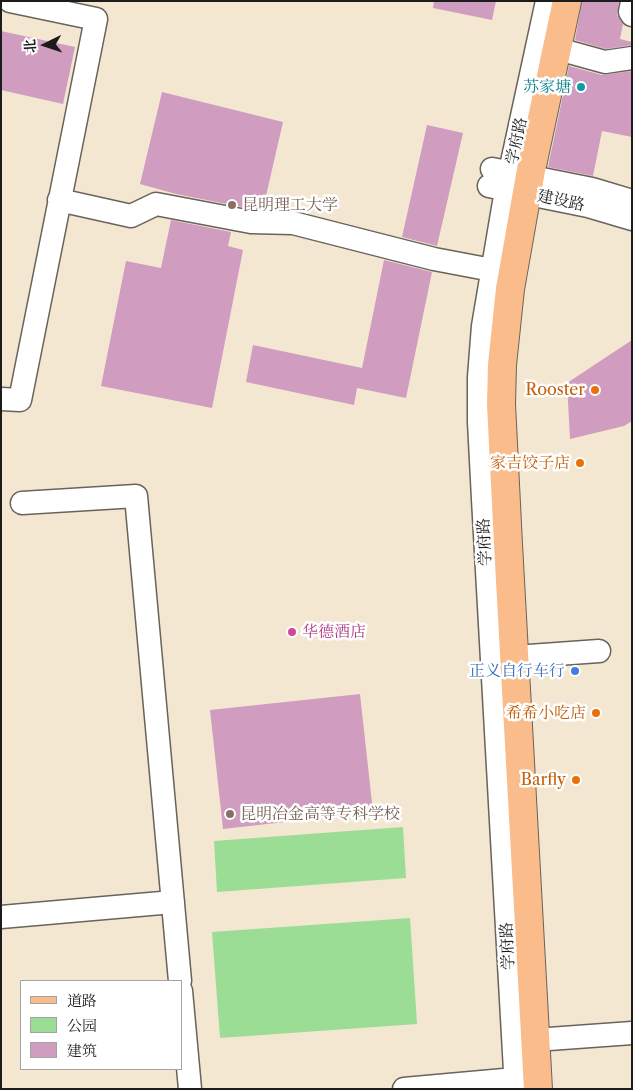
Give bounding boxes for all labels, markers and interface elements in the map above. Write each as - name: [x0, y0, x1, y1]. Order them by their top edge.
- north arrow: [20, 20, 70, 70]
- text: 北: [21, 38, 40, 54]
- place label: 苏家塘: [523, 77, 571, 97]
- marker: 苏家塘: [575, 81, 587, 93]
- street label: 学府路: [503, 116, 531, 166]
- street label: 建设路: [536, 187, 586, 215]
- place label: 昆明理工大学: [242, 195, 338, 215]
- marker: 昆明理工大学: [226, 199, 238, 211]
- place label: Rooster: [526, 380, 585, 400]
- marker: Rooster: [589, 384, 601, 396]
- place label: 家吉饺子店: [490, 453, 570, 473]
- marker: 家吉饺子店: [574, 457, 586, 469]
- street label: 学府路: [474, 518, 496, 566]
- place label: 华德酒店: [302, 622, 366, 642]
- marker: 华德酒店: [286, 626, 298, 638]
- place label: 正义自行车行: [469, 661, 565, 681]
- marker: 正义自行车行: [569, 665, 581, 677]
- place label: 希希小吃店: [506, 703, 586, 723]
- marker: 希希小吃店: [590, 707, 602, 719]
- place label: Barfly: [521, 770, 566, 790]
- marker: Barfly: [570, 774, 582, 786]
- place label: 昆明冶金高等专科学校: [240, 804, 400, 824]
- marker: 昆明冶金高等专科学校: [224, 808, 236, 820]
- street label: 学府路: [497, 922, 519, 970]
- legend: [20, 980, 182, 1070]
- text: 道路: [67, 991, 97, 1010]
- text: 公园: [67, 1016, 97, 1035]
- text: 建筑: [67, 1041, 97, 1060]

